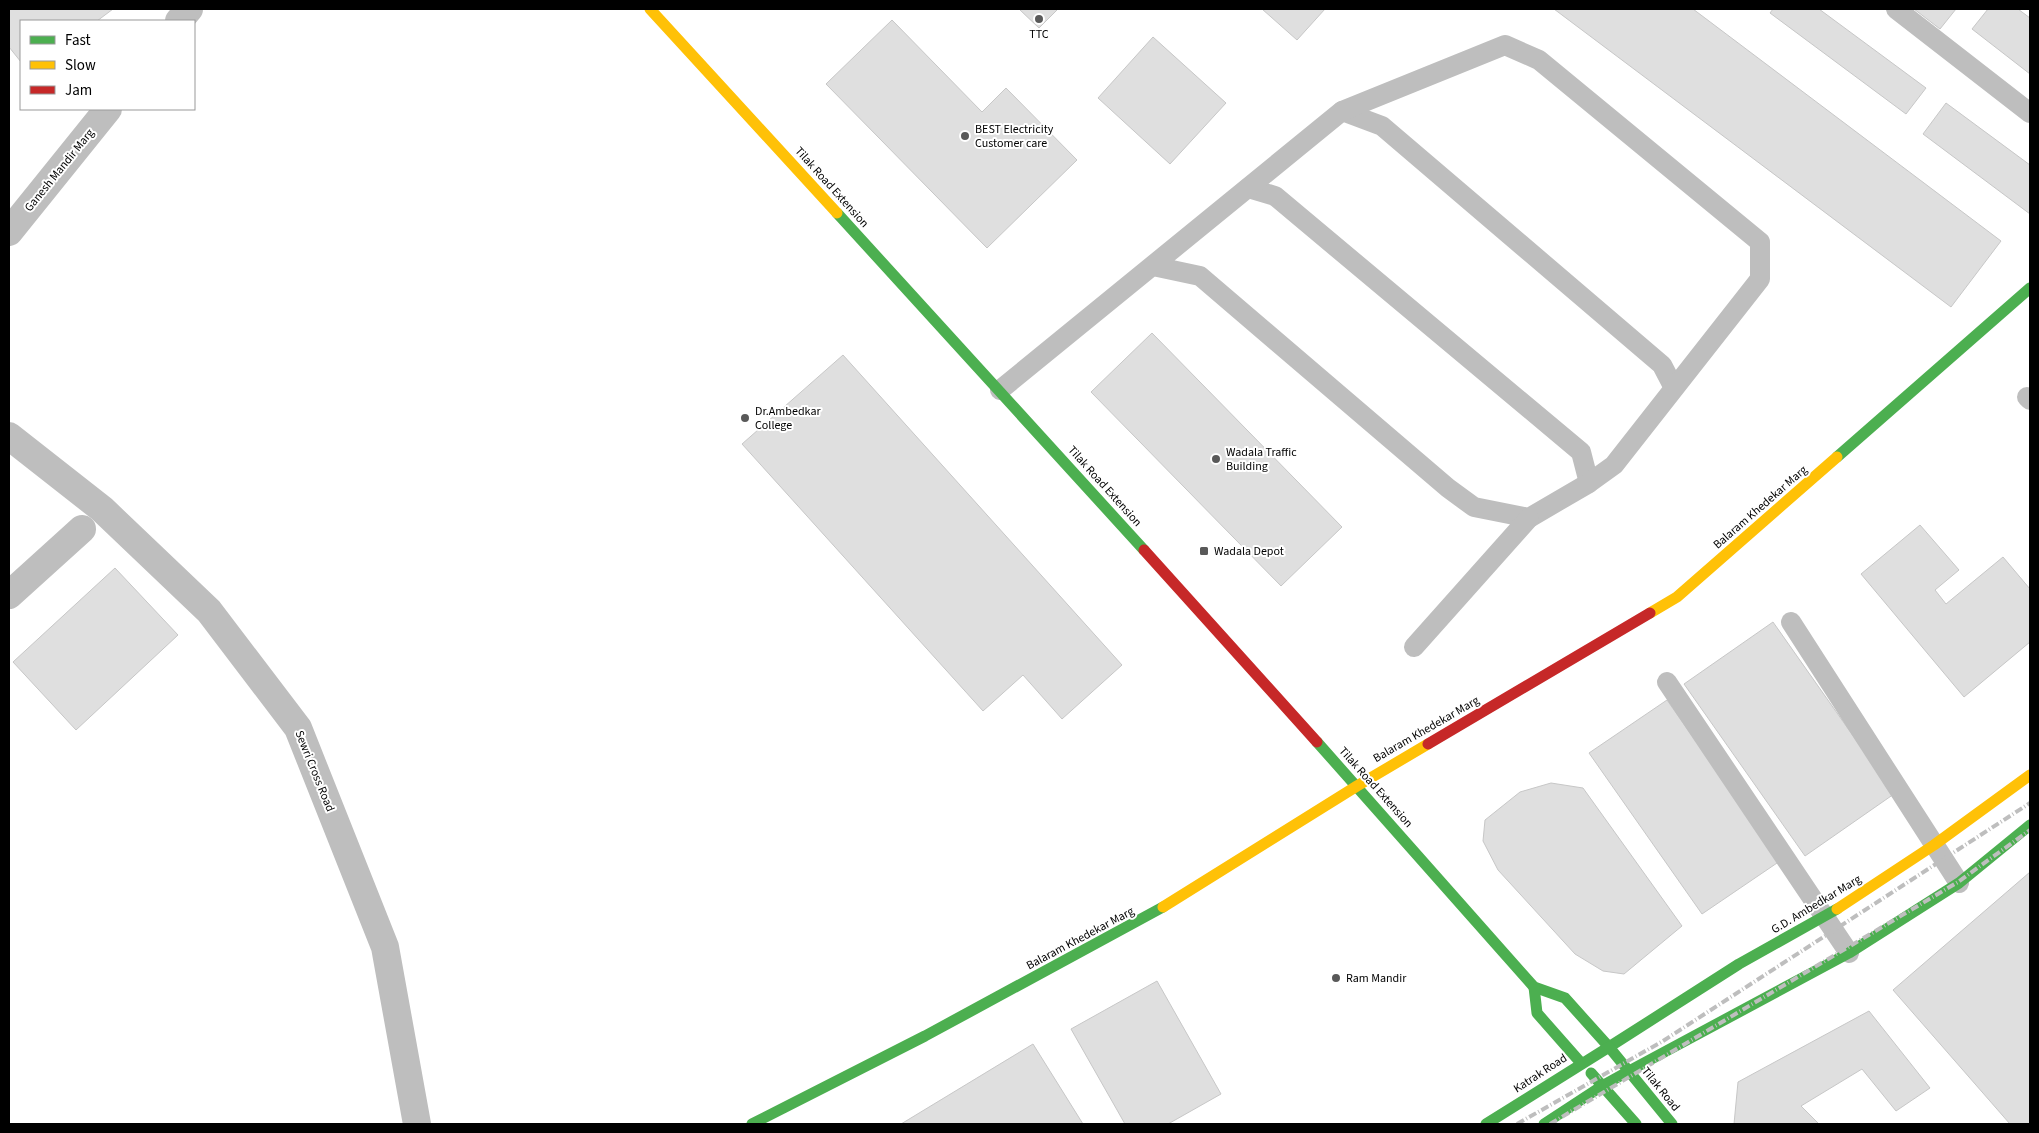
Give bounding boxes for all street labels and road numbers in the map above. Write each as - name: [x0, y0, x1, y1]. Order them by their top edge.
- street label: Ganesh Mandir Marg: [21, 125, 98, 215]
- street label: Tilak Road Extension: [791, 143, 873, 231]
- street label: Tilak Road Extension: [1064, 442, 1146, 530]
- street label: Balaram Khedekar Marg: [1710, 462, 1811, 553]
- street label: Balaram Khedekar Marg: [1370, 692, 1482, 767]
- street label: Sewri Cross Road: [291, 728, 339, 814]
- street label: Tilak Road Extension: [1335, 743, 1417, 831]
- street label: G.D. Ambedkar Marg: [1768, 871, 1864, 938]
- street label: Balaram Khedekar Marg: [1023, 903, 1137, 974]
- street label: Katrak Road: [1510, 1050, 1570, 1097]
- street label: Tilak Road: [1637, 1064, 1684, 1115]

